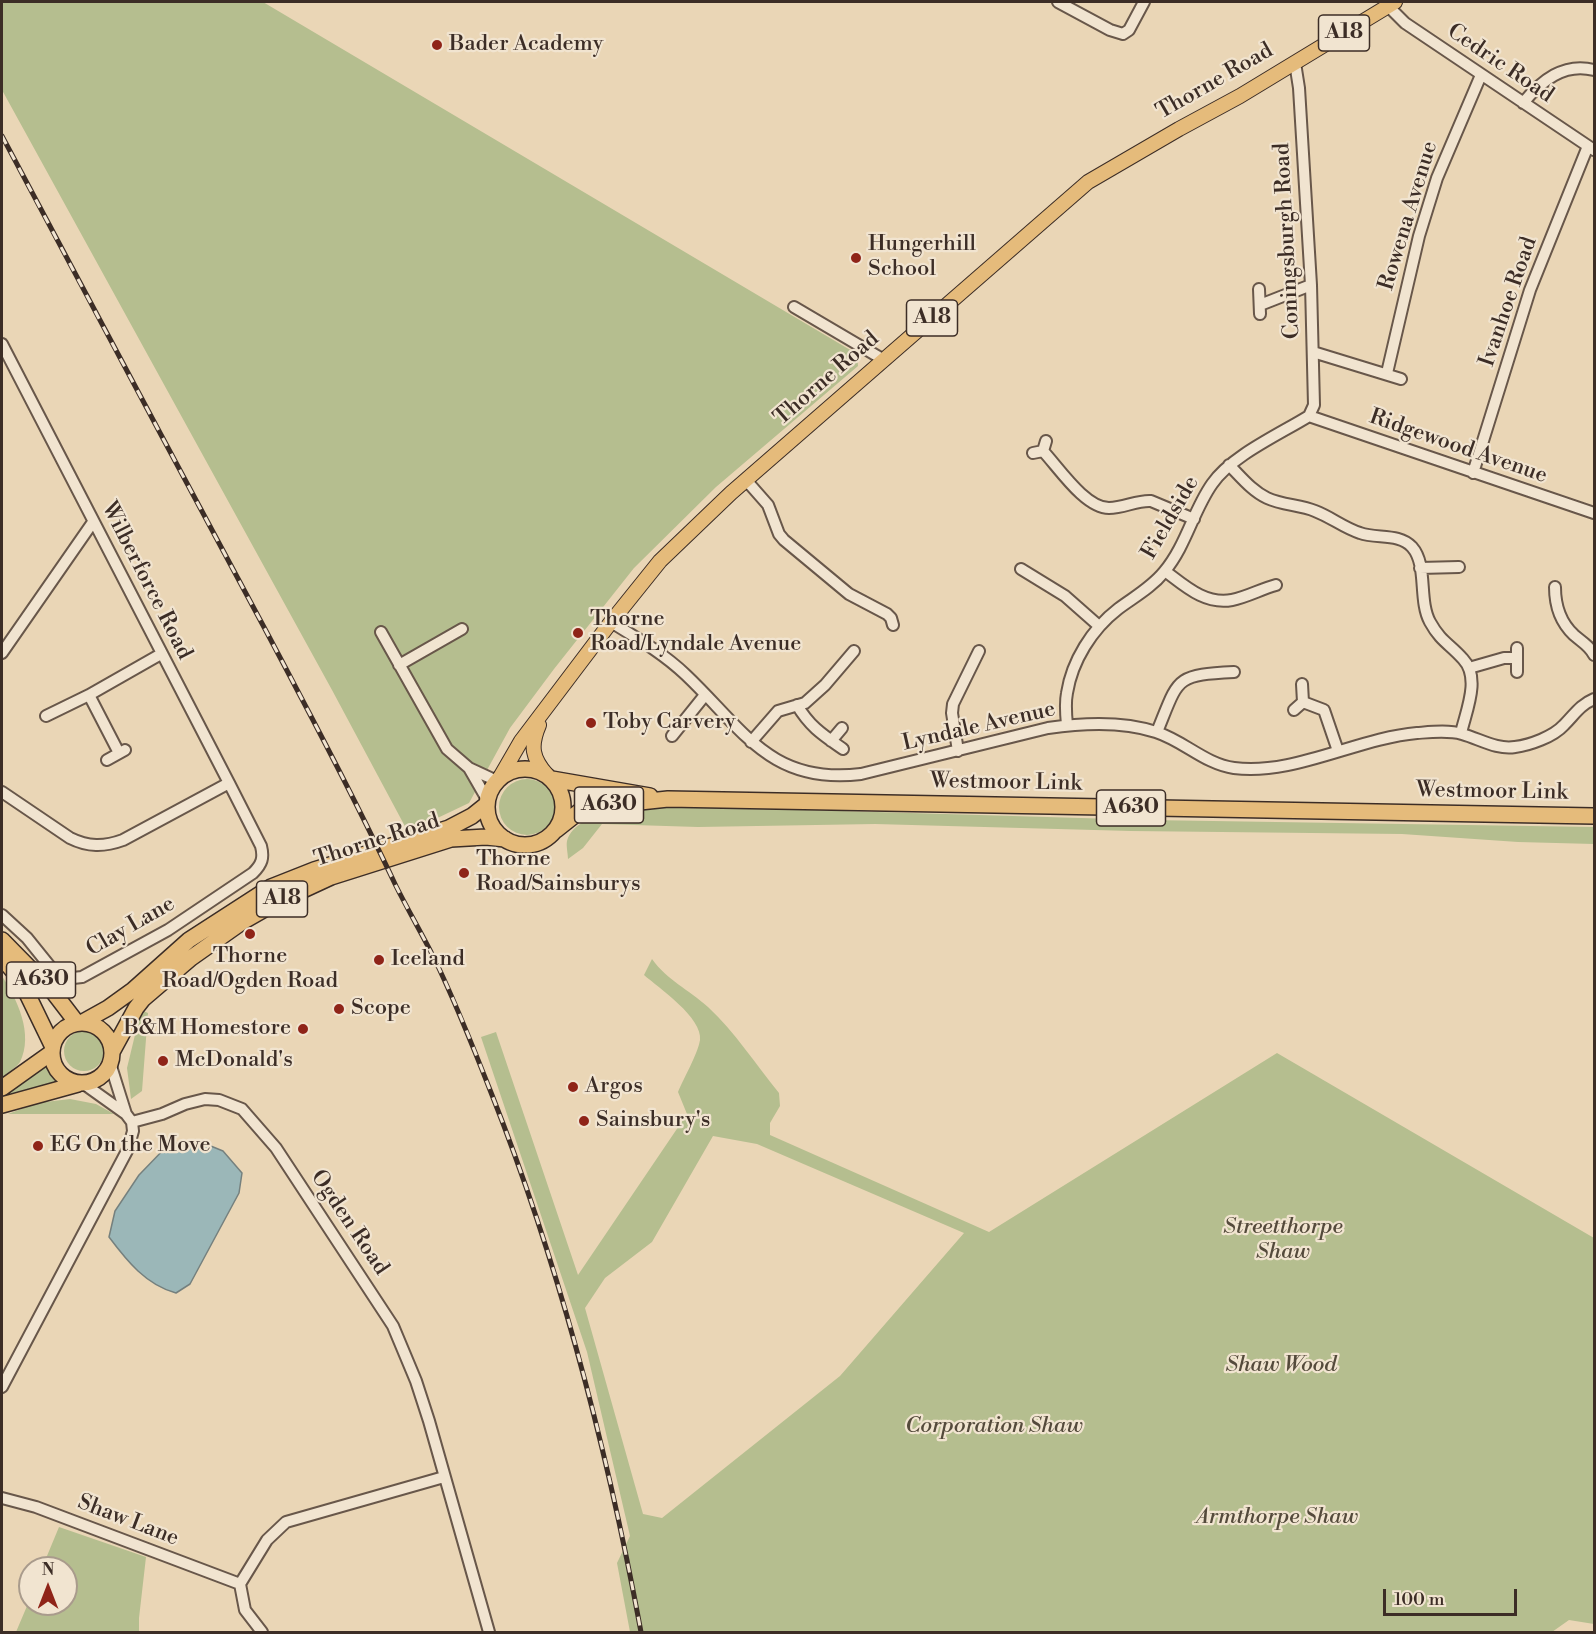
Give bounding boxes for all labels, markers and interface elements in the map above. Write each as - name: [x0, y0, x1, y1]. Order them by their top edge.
- road number: A18: [1318, 15, 1370, 51]
- street label: Cedric Road: [1442, 19, 1558, 109]
- place label: Bader Academy: [449, 32, 603, 58]
- marker: Bader Academy: [430, 38, 444, 52]
- street label: Thorne Road: [1152, 38, 1278, 126]
- street label: Rowena Avenue: [1374, 138, 1444, 294]
- street label: Coningsburgh Road: [1270, 142, 1306, 340]
- place label: Hungerhill School: [868, 232, 976, 284]
- street label: Ivanhoe Road: [1474, 234, 1544, 370]
- marker: Hungerhill School: [849, 251, 863, 265]
- road number: A18: [906, 300, 958, 336]
- street label: Thorne Road: [769, 326, 885, 432]
- street label: Ridgewood Avenue: [1366, 404, 1550, 490]
- street label: Fieldside: [1137, 472, 1205, 564]
- street label: Wilberforce Road: [95, 498, 197, 664]
- place label: Thorne Road/Lyndale Avenue: [590, 607, 801, 658]
- marker: Thorne Road/Lyndale Avenue: [571, 626, 585, 640]
- street label: Lyndale Avenue: [900, 697, 1058, 757]
- place label: Toby Carvery: [603, 710, 736, 736]
- marker: Toby Carvery: [584, 716, 598, 730]
- street label: Westmoor Link: [930, 768, 1082, 798]
- street label: Westmoor Link: [1416, 777, 1568, 807]
- road number: A630: [574, 787, 644, 823]
- road number: A630: [1096, 790, 1166, 826]
- street label: Thorne Road: [311, 808, 443, 874]
- place label: Thorne Road/Sainsburys: [476, 847, 641, 898]
- marker: Thorne Road/Sainsburys: [457, 866, 471, 880]
- road number: A18: [256, 881, 308, 917]
- street label: Clay Lane: [82, 891, 180, 963]
- marker: Thorne Road/Ogden Road: [243, 927, 257, 941]
- place label: Thorne Road/Ogden Road: [162, 944, 338, 996]
- place label: Iceland: [391, 947, 465, 973]
- marker: Iceland: [372, 953, 386, 967]
- road number: A630: [6, 962, 76, 998]
- place label: Scope: [351, 996, 411, 1022]
- marker: Scope: [332, 1002, 346, 1016]
- place label: B&M Homestore: [123, 1016, 291, 1042]
- marker: B&M Homestore: [296, 1022, 310, 1036]
- place label: McDonald's: [175, 1048, 293, 1074]
- marker: McDonald's: [156, 1054, 170, 1068]
- place label: Argos: [585, 1074, 643, 1100]
- marker: Argos: [566, 1080, 580, 1094]
- place label: Sainsbury's: [596, 1108, 710, 1134]
- marker: Sainsbury's: [577, 1114, 591, 1128]
- place label: EG On the Move: [50, 1133, 211, 1159]
- marker: EG On the Move: [31, 1139, 45, 1153]
- street label: Ogden Road: [304, 1166, 394, 1280]
- park label: Streetthorpe Shaw: [1223, 1215, 1343, 1266]
- park label: Shaw Wood: [1225, 1353, 1337, 1379]
- park label: Corporation Shaw: [905, 1414, 1083, 1440]
- street label: Shaw Lane: [74, 1490, 182, 1552]
- park label: Armthorpe Shaw: [1196, 1505, 1358, 1531]
- north arrow: [18, 1556, 78, 1616]
- text: N: [42, 1560, 54, 1580]
- scale bar: [1386, 1577, 1520, 1615]
- text: 100 m: [1394, 1588, 1445, 1611]

